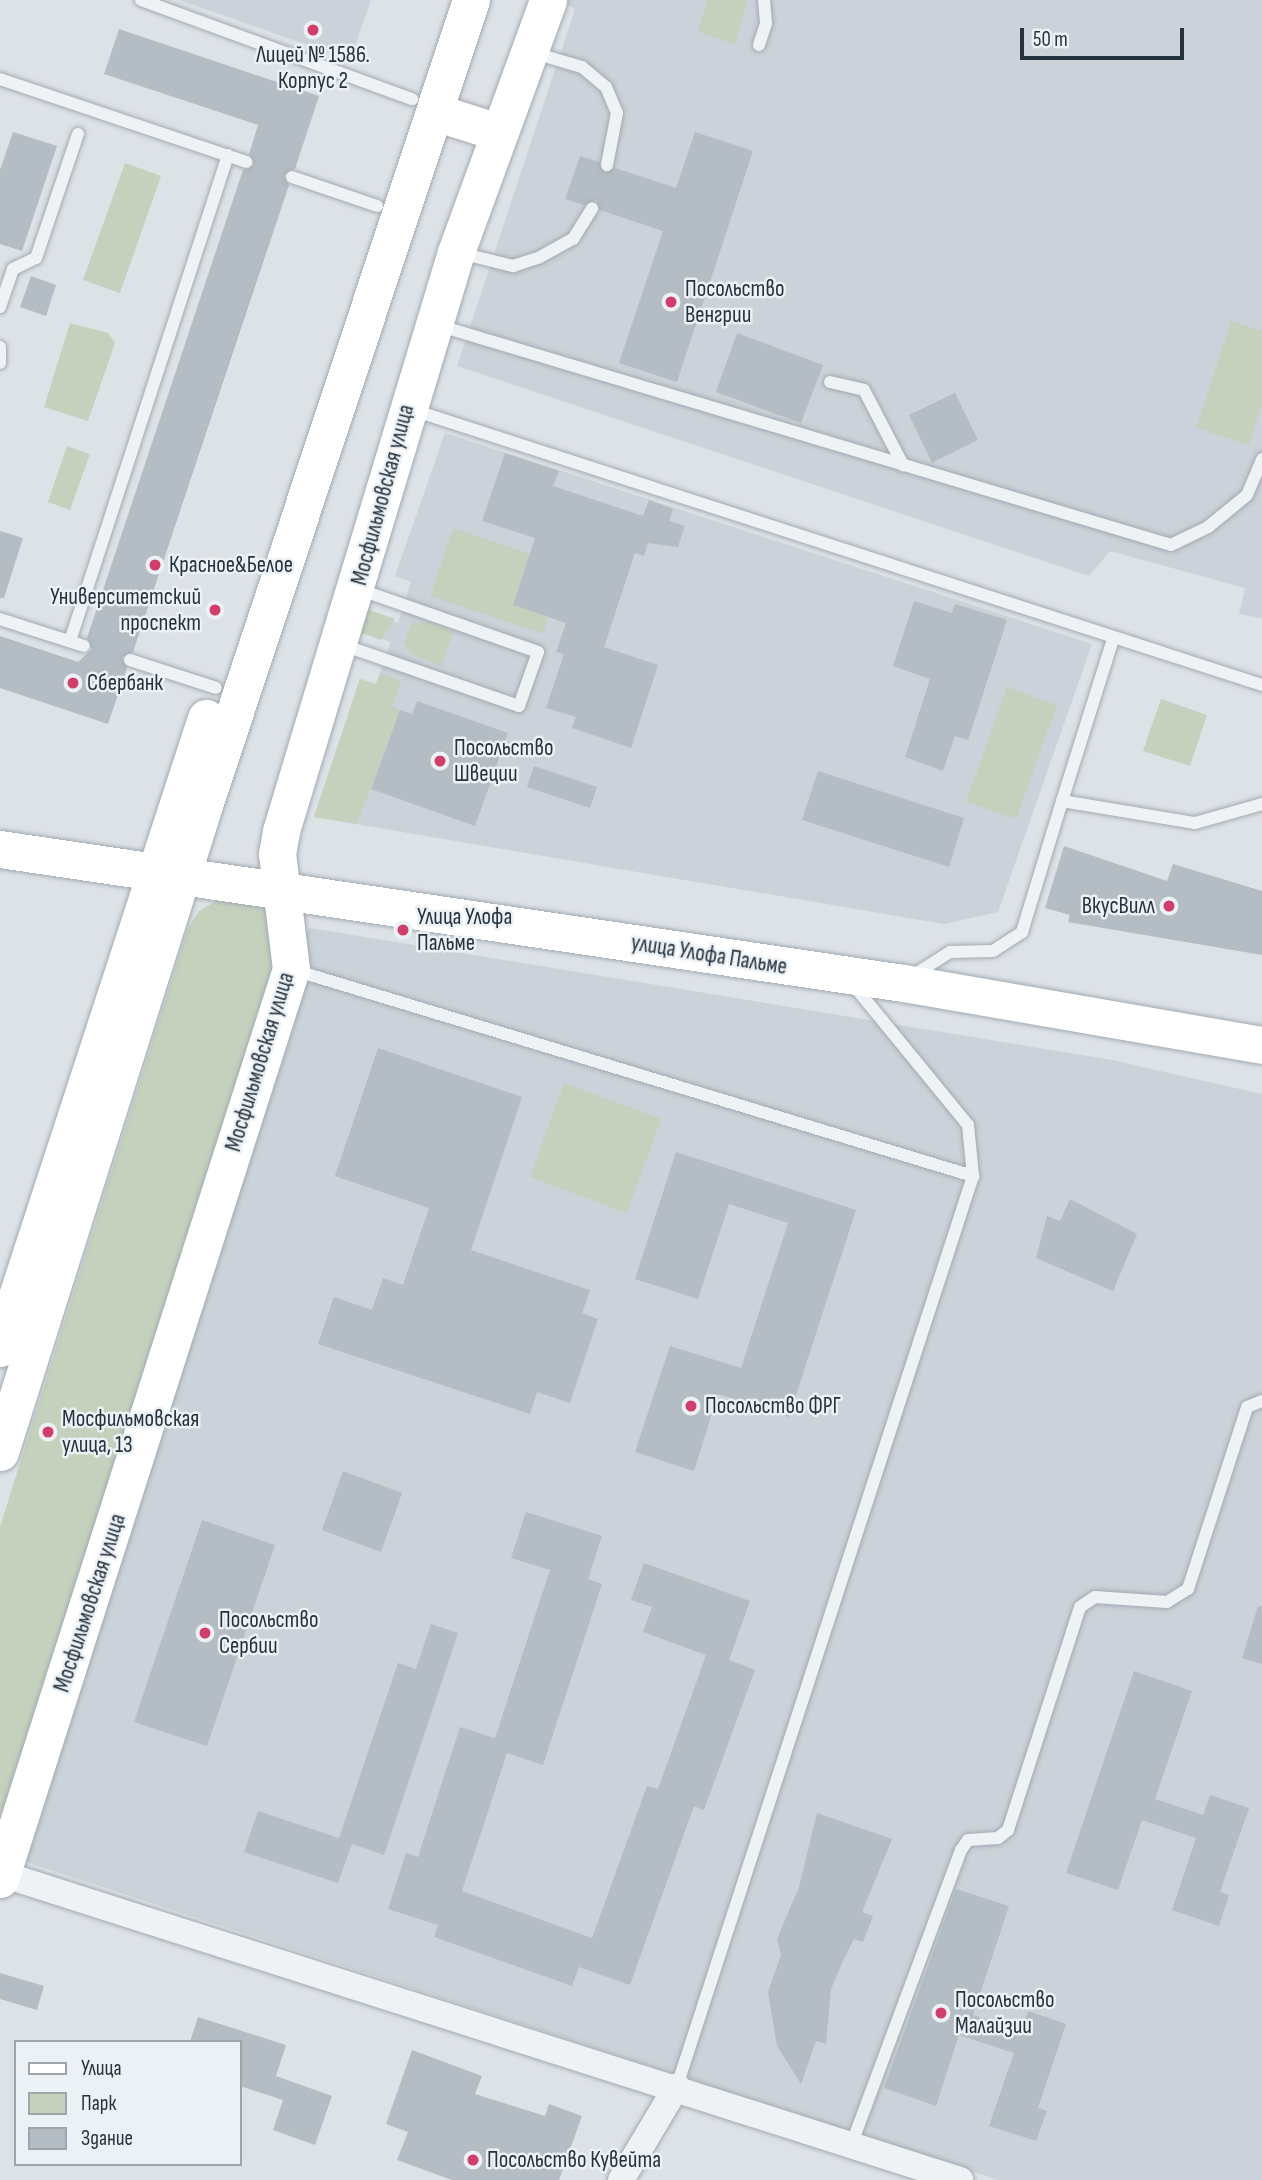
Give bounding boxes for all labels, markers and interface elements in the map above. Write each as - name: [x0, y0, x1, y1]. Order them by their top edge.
- scale bar: [1024, 14, 1188, 58]
- marker: Лицей № 1586. Корпус 2: [305, 22, 321, 38]
- text: 50 m: [1033, 27, 1068, 52]
- place label: Лицей № 1586. Корпус 2: [256, 41, 370, 95]
- place label: Посольство Венгрии: [685, 275, 784, 329]
- marker: Посольство Венгрии: [663, 294, 679, 310]
- street label: Мосфильмовская улица: [346, 402, 420, 588]
- place label: Красное&Белое: [169, 551, 293, 579]
- marker: Красное&Белое: [147, 557, 163, 573]
- place label: Университетский проспект: [50, 583, 201, 637]
- marker: Университетский проспект: [207, 602, 223, 618]
- place label: Сбербанк: [87, 669, 163, 697]
- marker: Сбербанк: [65, 675, 81, 691]
- place label: Посольство Швеции: [454, 734, 553, 788]
- marker: Посольство Швеции: [432, 753, 448, 769]
- place label: ВкусВилл: [1082, 892, 1155, 920]
- marker: ВкусВилл: [1161, 898, 1177, 914]
- place label: Улица Улофа Пальме: [417, 903, 512, 957]
- marker: Улица Улофа Пальме: [395, 922, 411, 938]
- street label: улица Улофа Пальме: [629, 929, 789, 981]
- street label: Мосфильмовская улица: [220, 969, 300, 1155]
- place label: Посольство ФРГ: [705, 1392, 841, 1420]
- marker: Посольство ФРГ: [683, 1398, 699, 1414]
- place label: Мосфильмовская улица, 13: [62, 1405, 199, 1459]
- marker: Мосфильмовская улица, 13: [40, 1424, 56, 1440]
- street label: Мосфильмовская улица: [48, 1510, 132, 1696]
- place label: Посольство Сербии: [219, 1606, 318, 1660]
- marker: Посольство Сербии: [197, 1625, 213, 1641]
- place label: Посольство Малайзии: [955, 1986, 1054, 2040]
- marker: Посольство Малайзии: [933, 2005, 949, 2021]
- legend: [14, 2040, 242, 2166]
- text: Улица: [81, 2056, 122, 2081]
- text: Парк: [81, 2091, 116, 2116]
- text: Здание: [81, 2126, 133, 2151]
- place label: Посольство Кувейта: [487, 2146, 661, 2174]
- marker: Посольство Кувейта: [465, 2152, 481, 2168]

